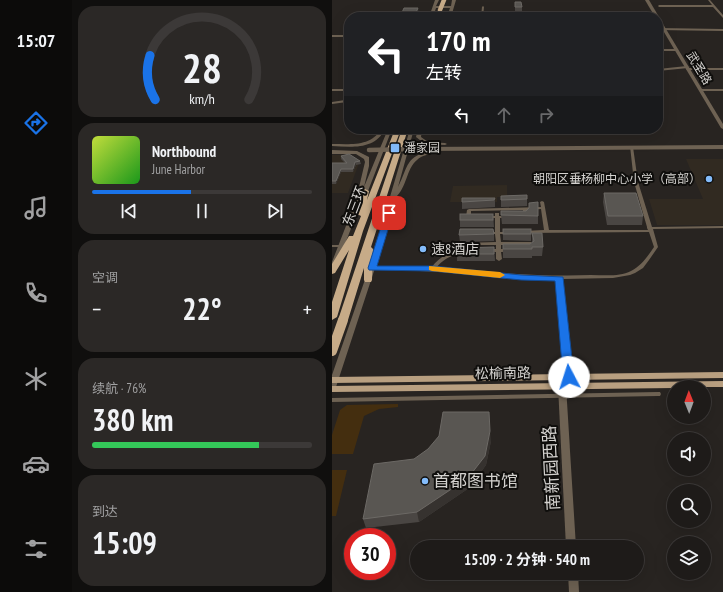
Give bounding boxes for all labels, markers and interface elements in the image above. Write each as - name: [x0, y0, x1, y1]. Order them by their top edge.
- text: 170 m: [426, 22, 490, 59]
- icon: left: [360, 28, 412, 80]
- text: 15:07: [17, 29, 55, 52]
- text: 28: [182, 40, 222, 93]
- street label: 武圣路: [684, 48, 715, 87]
- text: 左转: [426, 61, 462, 84]
- text: km/h: [189, 88, 215, 107]
- icon: left: [451, 104, 473, 126]
- icon: ahead: [493, 104, 515, 126]
- icon: right: [535, 104, 557, 126]
- icon: directions: [22, 109, 50, 137]
- place label: 潘家园: [404, 140, 440, 155]
- text: Northbound: [152, 142, 216, 161]
- marker: 潘家园: [389, 142, 401, 154]
- text: June Harbor: [152, 161, 205, 178]
- place label: 朝阳区垂杨柳中心小学（高部）: [533, 171, 701, 186]
- marker: 朝阳区垂杨柳中心小学（高部）: [704, 174, 714, 184]
- street label: 东三环: [338, 183, 370, 229]
- icon: music: [22, 194, 50, 222]
- pin: [372, 196, 406, 230]
- icon: previous: [118, 200, 140, 222]
- icon: pause: [191, 200, 213, 222]
- icon: next: [264, 200, 286, 222]
- icon: arrive: [378, 202, 400, 224]
- place label: 速8酒店: [431, 240, 479, 258]
- marker: 速8酒店: [418, 244, 428, 254]
- text: 空调: [92, 269, 118, 286]
- icon: phone: [22, 279, 50, 307]
- text: 22°: [182, 289, 222, 328]
- text: −: [92, 295, 101, 323]
- text: +: [303, 295, 312, 323]
- position arrow: [548, 356, 590, 398]
- street label: 松榆南路: [475, 364, 531, 382]
- icon: climate: [22, 365, 50, 393]
- text: 续航 · 76%: [92, 380, 146, 397]
- north arrow: [667, 380, 711, 424]
- map controls: [667, 380, 711, 580]
- text: 380 km: [92, 400, 173, 439]
- street label: 南新园西路: [538, 425, 564, 511]
- button: sound: [667, 432, 711, 476]
- icon: car: [22, 450, 50, 478]
- place label: 首都图书馆: [433, 470, 518, 492]
- marker: 首都图书馆: [420, 476, 430, 486]
- button: search: [667, 484, 711, 528]
- text: 到达: [92, 503, 118, 520]
- text: 15:09: [92, 523, 157, 562]
- speed limit sign: 30: [344, 528, 396, 580]
- icon: filters: [22, 535, 50, 563]
- button: layers: [667, 536, 711, 580]
- text: 15:09 · 2 分钟 · 540 m: [464, 550, 590, 569]

